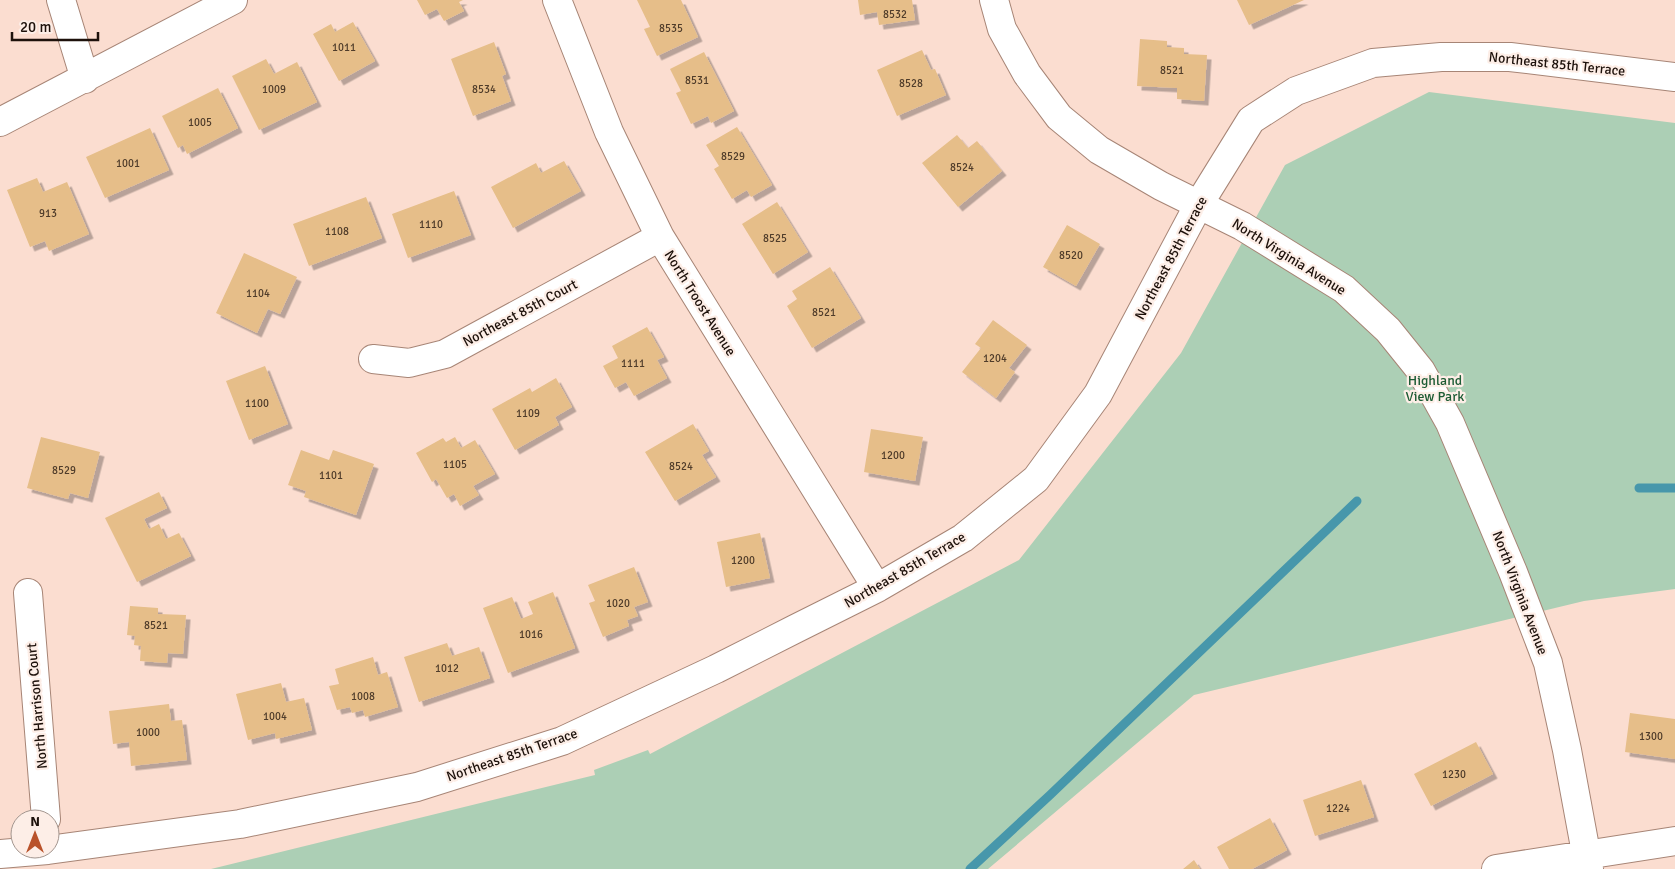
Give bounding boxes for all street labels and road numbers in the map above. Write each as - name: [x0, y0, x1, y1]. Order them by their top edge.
- street label: Northeast 85th Terrace: [1488, 48, 1626, 80]
- street label: Northeast 85th Terrace: [1131, 193, 1211, 323]
- street label: North Virginia Avenue: [1229, 215, 1349, 299]
- street label: North Troost Avenue: [661, 247, 739, 359]
- street label: Northeast 85th Court: [460, 276, 580, 350]
- street label: Northeast 85th Terrace: [841, 528, 969, 612]
- street label: North Virginia Avenue: [1489, 529, 1551, 657]
- street label: North Harrison Court: [23, 642, 51, 770]
- street label: Northeast 85th Terrace: [444, 725, 580, 785]

